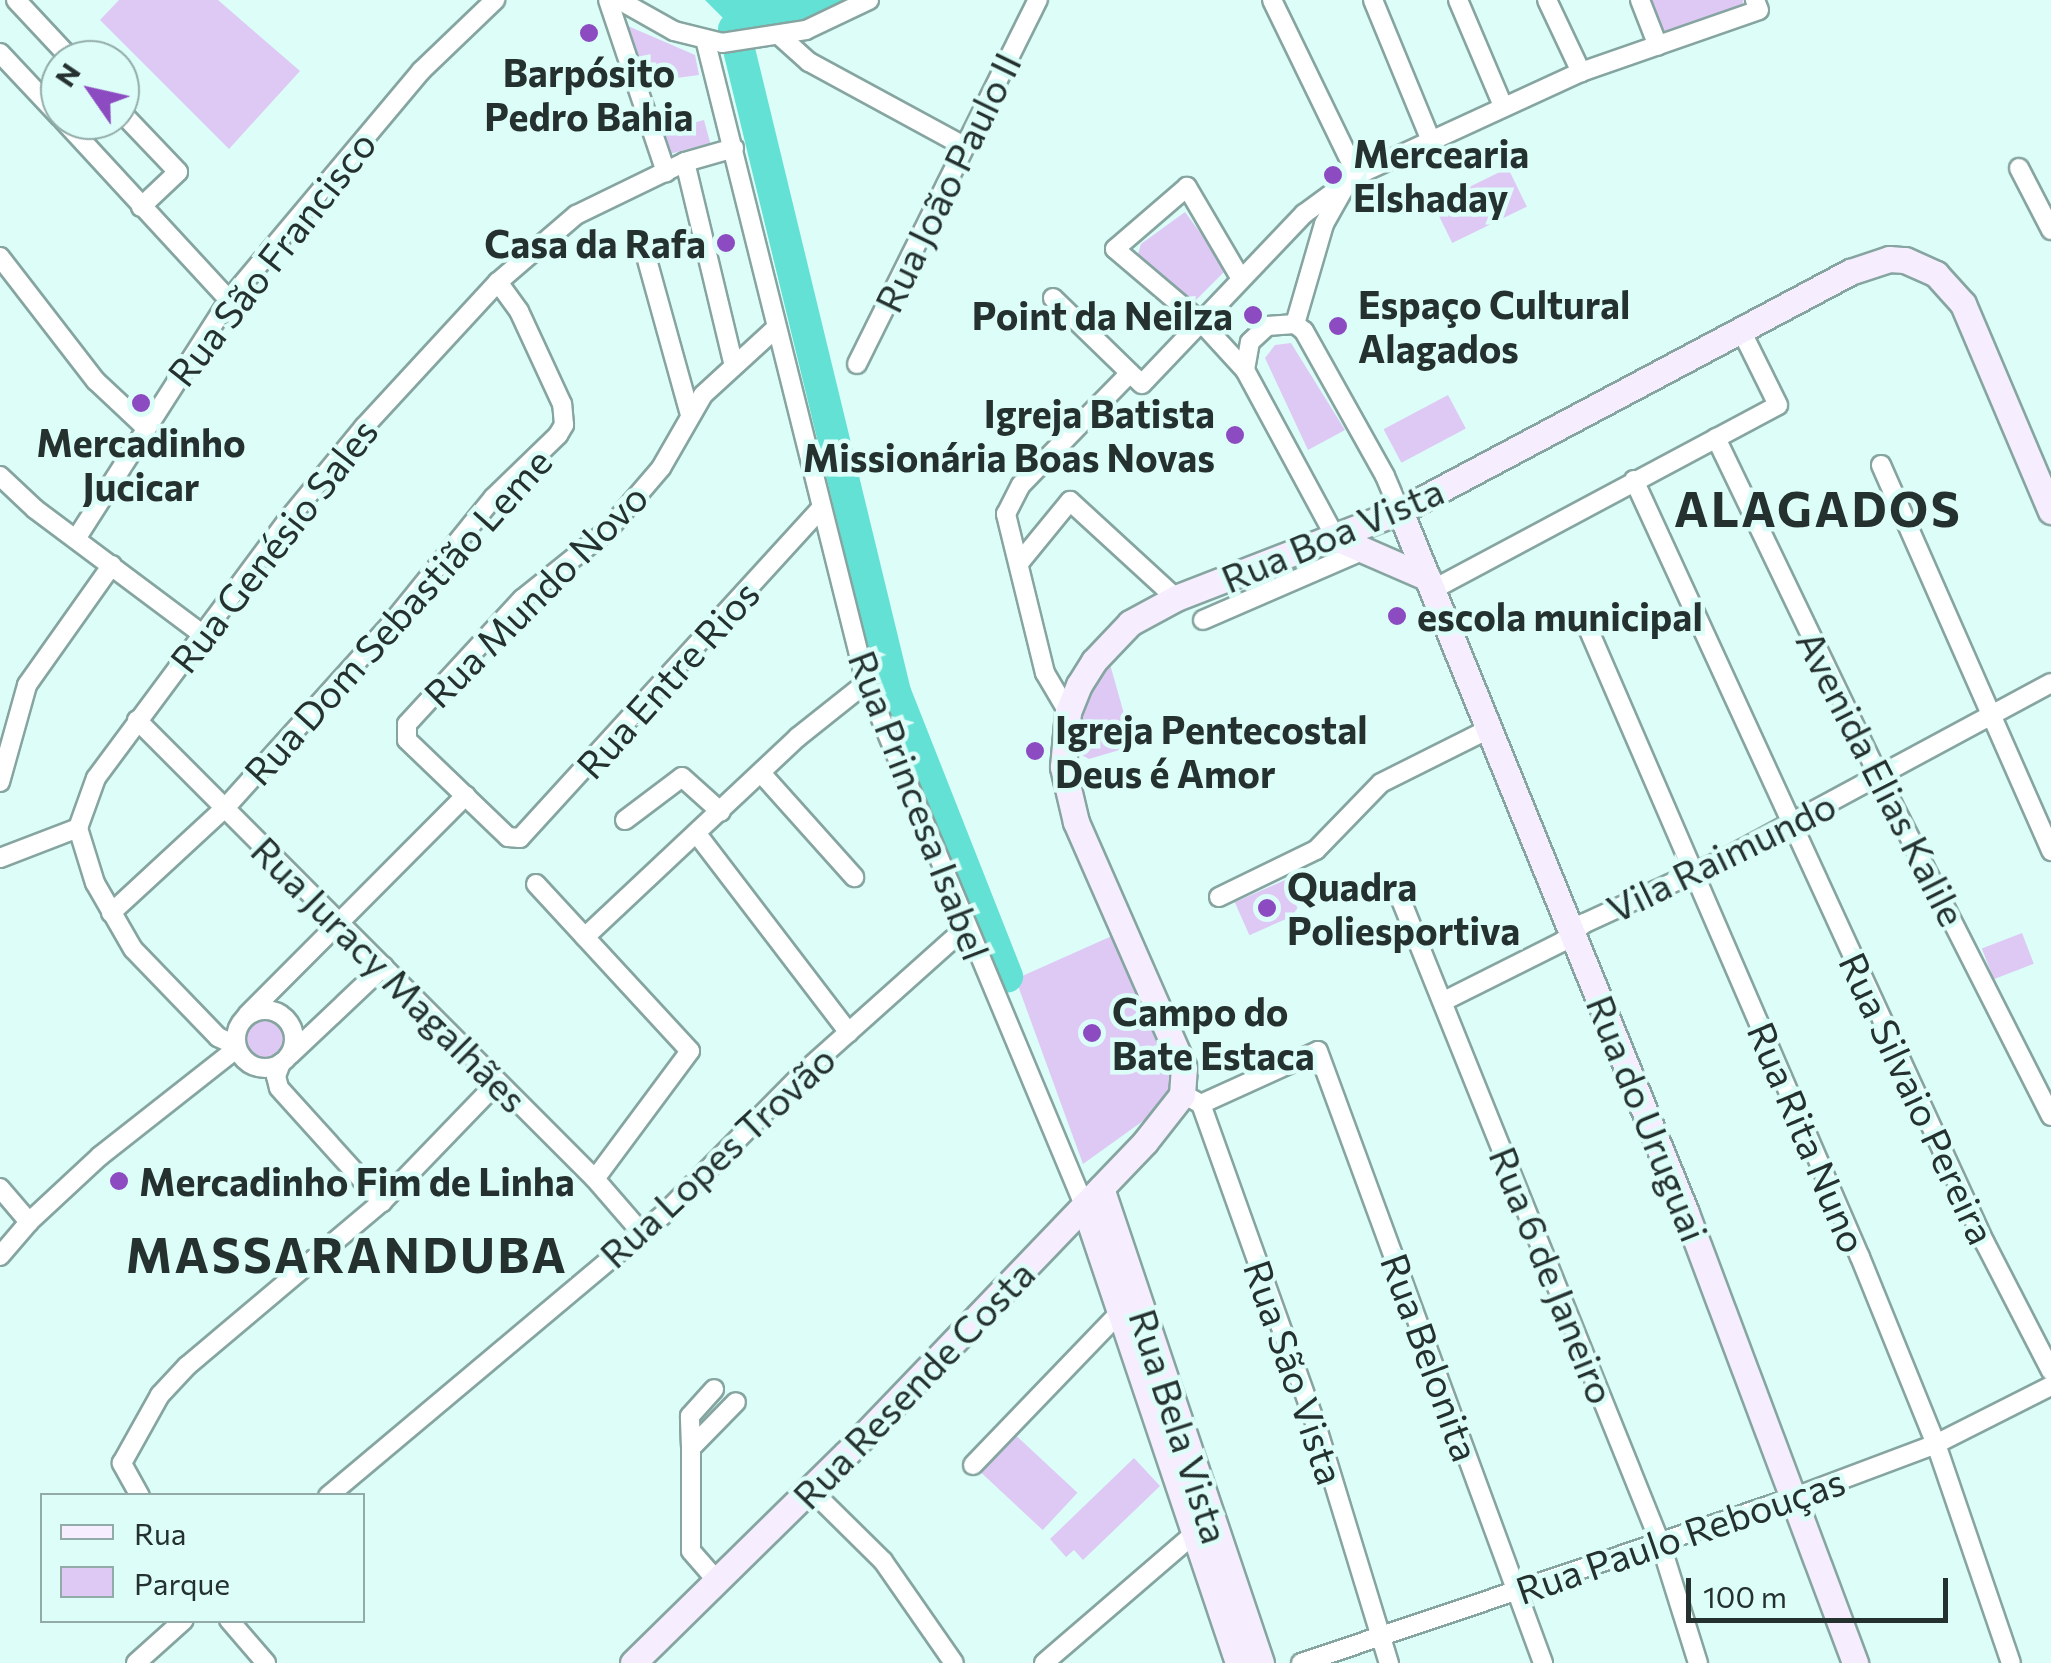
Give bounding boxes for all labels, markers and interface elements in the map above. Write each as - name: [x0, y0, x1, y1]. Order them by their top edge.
- marker: Barpósito Pedro Bahia: [578, 22, 600, 44]
- north arrow: [40, 40, 140, 140]
- street label: Rua João Paulo II: [865, 45, 1029, 319]
- place label: Barpósito Pedro Bahia: [484, 49, 694, 138]
- text: N: [47, 56, 87, 93]
- street label: Rua São Francisco: [157, 122, 385, 394]
- place label: Mercearia Elshaday: [1353, 130, 1529, 220]
- marker: Mercearia Elshaday: [1322, 164, 1344, 186]
- place label: Casa da Rafa: [484, 220, 706, 266]
- marker: Casa da Rafa: [715, 232, 737, 254]
- place label: Espaço Cultural Alagados: [1358, 281, 1630, 370]
- place label: Point da Neilza: [972, 292, 1233, 338]
- marker: Point da Neilza: [1242, 304, 1264, 326]
- marker: Espaço Cultural Alagados: [1327, 315, 1349, 337]
- place label: Igreja Batista Missionária Boas Novas: [803, 390, 1215, 479]
- marker: Mercadinho Jucicar: [130, 392, 152, 414]
- street label: Rua Genésio Sales: [160, 409, 386, 681]
- place label: Mercadinho Jucicar: [36, 419, 246, 508]
- marker: Igreja Batista Missionária Boas Novas: [1224, 424, 1246, 446]
- street label: Rua Dom Sebastião Leme: [234, 438, 560, 794]
- street label: Rua Boa Vista: [1214, 467, 1450, 601]
- street label: Rua Mundo Novo: [414, 474, 656, 716]
- district label: ALAGADOS: [1674, 479, 1962, 537]
- street label: Rua Entre Rios: [566, 571, 768, 787]
- place label: escola municipal: [1417, 593, 1703, 639]
- marker: escola municipal: [1386, 605, 1408, 627]
- street label: Avenida Elias Kalile: [1788, 623, 1976, 933]
- street label: Rua Princesa Isabel: [840, 644, 1000, 966]
- place label: Igreja Pentecostal Deus é Amor: [1055, 706, 1368, 796]
- marker: Igreja Pentecostal Deus é Amor: [1024, 740, 1046, 762]
- street label: Vila Raimundo: [1599, 781, 1843, 931]
- street label: Rua Juracy Magalhães: [243, 827, 537, 1121]
- place label: Quadra Poliesportiva: [1287, 863, 1520, 952]
- marker: Quadra Poliesportiva: [1256, 897, 1278, 919]
- street label: Rua Silvaio Pereira: [1830, 945, 2006, 1251]
- place label: Campo do Bate Estaca: [1112, 988, 1315, 1078]
- street label: Rua do Uruguai: [1578, 988, 1718, 1248]
- street label: Rua Rita Nuno: [1739, 1015, 1877, 1259]
- marker: Campo do Bate Estaca: [1081, 1022, 1103, 1044]
- street label: Rua Lopes Trovão: [590, 1036, 844, 1276]
- street label: Rua 6 de Janeiro: [1481, 1140, 1625, 1410]
- place label: Mercadinho Fim de Linha: [139, 1158, 575, 1204]
- marker: Mercadinho Fim de Linha: [108, 1170, 130, 1192]
- district label: MASSARANDUBA: [126, 1225, 568, 1283]
- street label: Rua Belonita: [1372, 1247, 1490, 1467]
- street label: Rua Resende Costa: [783, 1250, 1043, 1518]
- street label: Rua São Vista: [1235, 1254, 1355, 1490]
- street label: Rua Bela Vista: [1121, 1303, 1239, 1549]
- street label: Rua Paulo Rebouças: [1510, 1457, 1850, 1613]
- legend: [40, 1493, 365, 1623]
- text: Rua: [134, 1514, 186, 1551]
- scale bar: [1691, 1558, 1954, 1620]
- text: Parque: [134, 1564, 230, 1601]
- text: 100 m: [1703, 1577, 1787, 1614]

